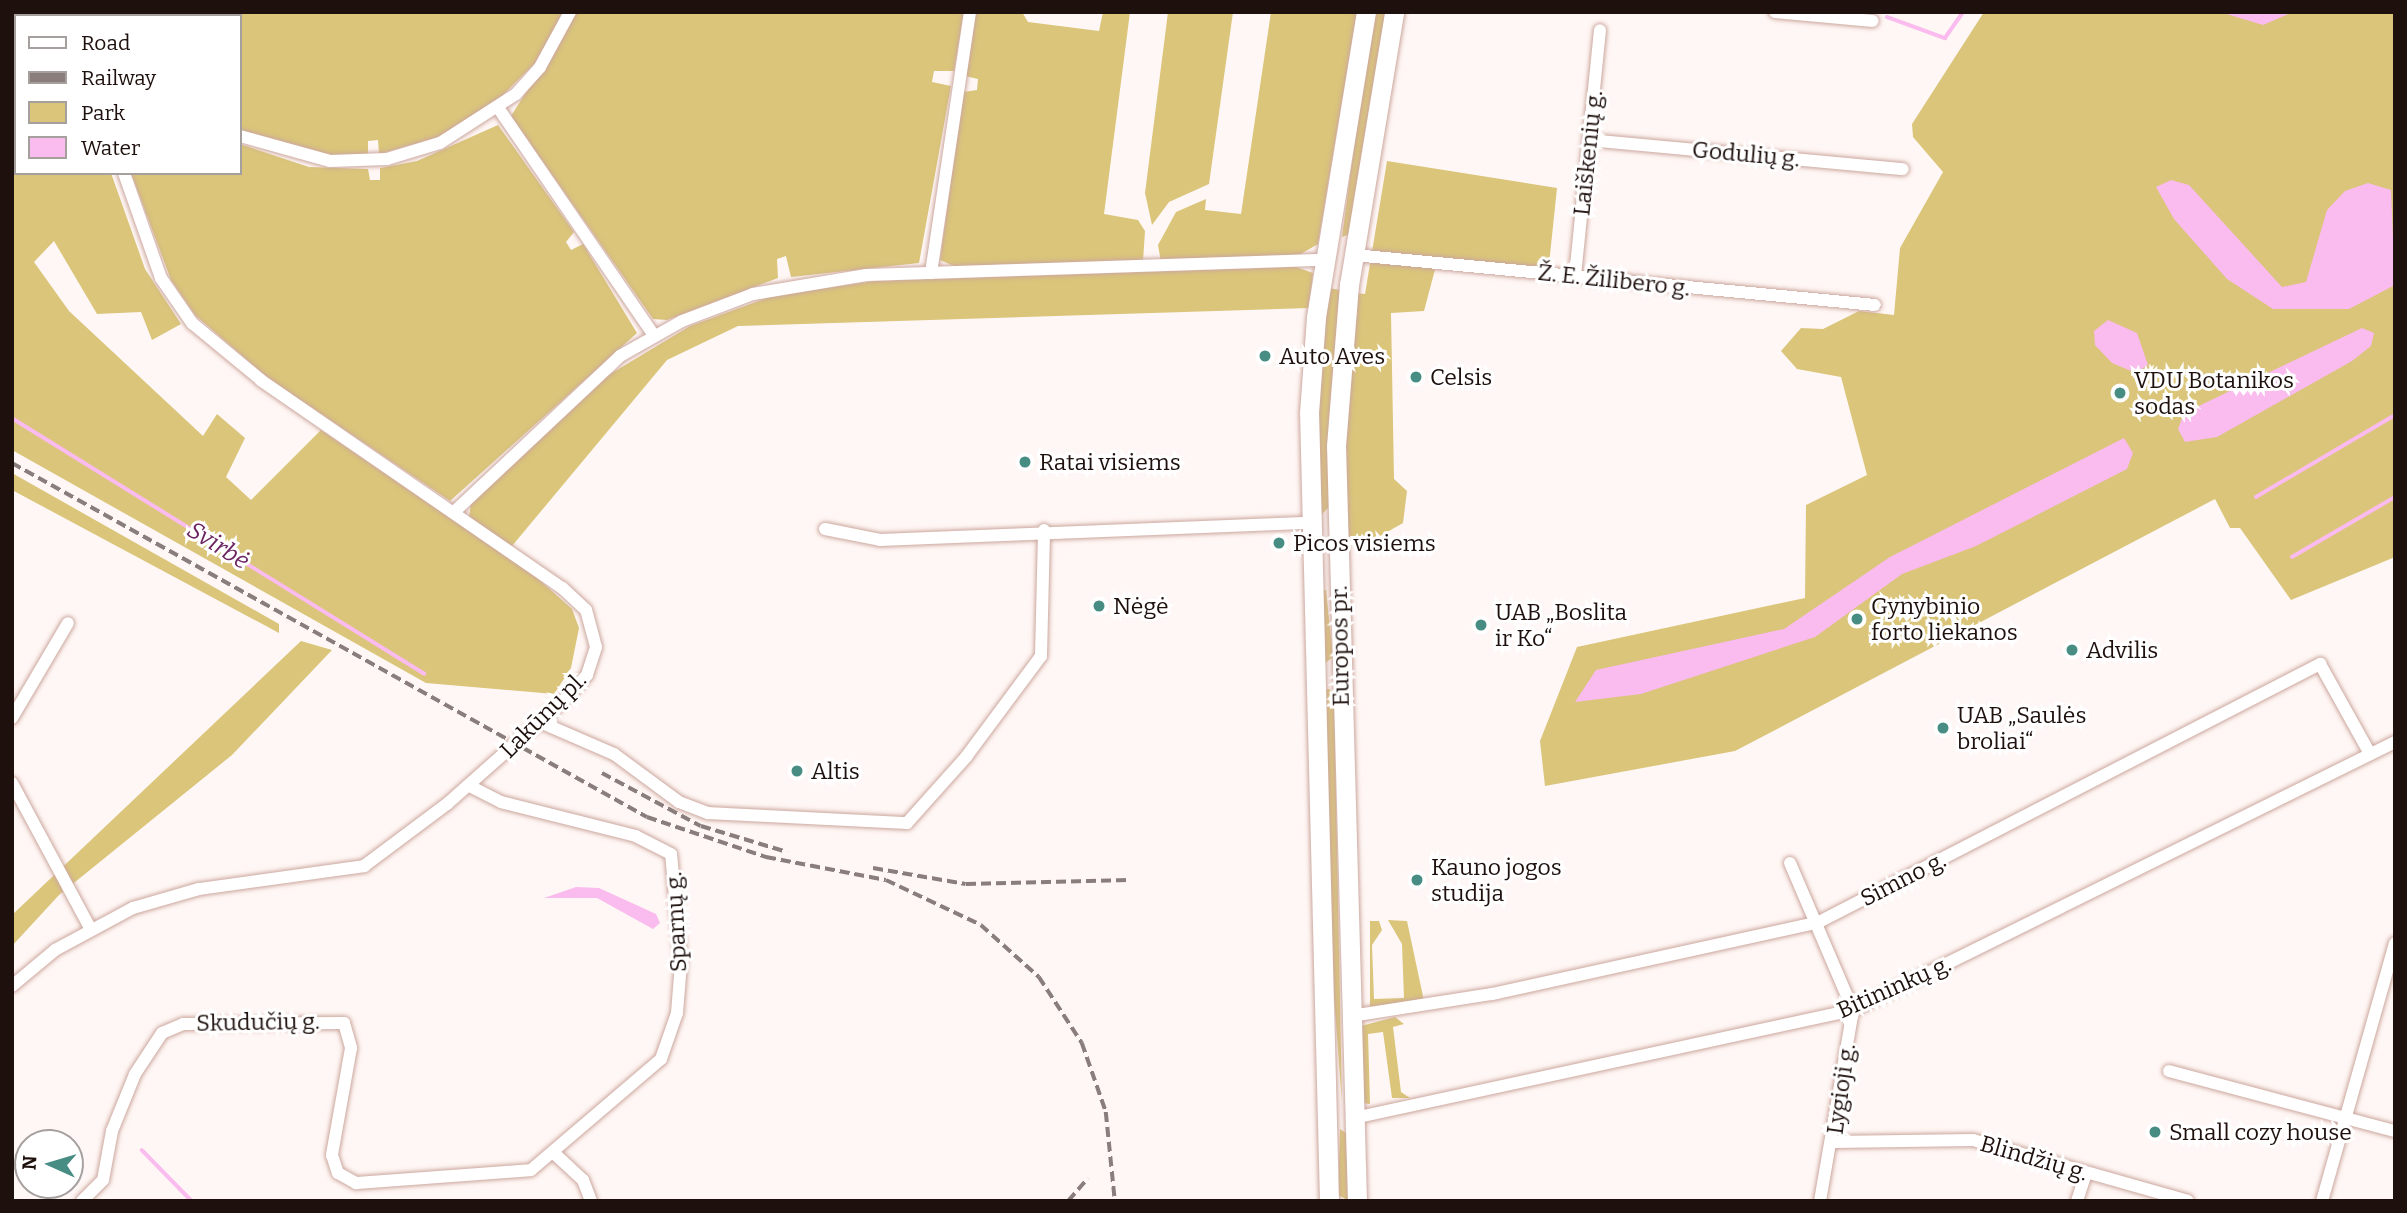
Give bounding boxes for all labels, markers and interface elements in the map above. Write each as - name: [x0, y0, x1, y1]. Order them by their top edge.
- legend: [14, 14, 242, 175]
- text: Road: [81, 30, 130, 56]
- text: Railway: [81, 65, 156, 91]
- street label: Laiškenių g.: [1568, 89, 1608, 217]
- text: Park: [81, 100, 125, 126]
- text: Water: [81, 135, 140, 161]
- street label: Godulių g.: [1691, 136, 1801, 172]
- street label: Ž. E. Žilibero g.: [1537, 258, 1691, 302]
- place label: Auto Aves: [1279, 342, 1385, 370]
- marker: Auto Aves: [1257, 348, 1273, 364]
- place label: Celsis: [1430, 363, 1492, 391]
- place label: VDU Botanikos sodas: [2134, 366, 2294, 420]
- marker: Celsis: [1408, 369, 1424, 385]
- marker: VDU Botanikos sodas: [2112, 385, 2128, 401]
- place label: Ratai visiems: [1039, 448, 1181, 476]
- marker: Ratai visiems: [1017, 454, 1033, 470]
- water label: Svirbė: [182, 516, 254, 576]
- place label: Picos visiems: [1293, 529, 1436, 557]
- marker: Picos visiems: [1271, 535, 1287, 551]
- street label: Europos pr.: [1325, 585, 1355, 707]
- place label: Nėgė: [1113, 592, 1169, 620]
- place label: Gynybinio forto liekanos: [1871, 592, 2018, 646]
- marker: Nėgė: [1091, 598, 1107, 614]
- place label: UAB „Boslita ir Ko“: [1495, 598, 1627, 652]
- marker: Gynybinio forto liekanos: [1849, 611, 1865, 627]
- marker: UAB „Boslita ir Ko“: [1473, 617, 1489, 633]
- place label: Advilis: [2086, 636, 2158, 664]
- marker: Advilis: [2064, 642, 2080, 658]
- street label: Lakūnų pl.: [494, 666, 592, 764]
- place label: UAB „Saulės broliai“: [1957, 701, 2086, 755]
- marker: UAB „Saulės broliai“: [1935, 720, 1951, 736]
- place label: Altis: [811, 757, 860, 785]
- marker: Altis: [789, 763, 805, 779]
- street label: Simno g.: [1856, 846, 1950, 912]
- place label: Kauno jogos studija: [1431, 853, 1562, 907]
- street label: Sparnų g.: [660, 871, 692, 973]
- marker: Kauno jogos studija: [1409, 872, 1425, 888]
- street label: Bitininkų g.: [1833, 950, 1955, 1024]
- street label: Skudučių g.: [196, 1007, 320, 1037]
- street label: Lygioji g.: [1821, 1042, 1861, 1136]
- place label: Small cozy house: [2169, 1118, 2352, 1146]
- marker: Small cozy house: [2147, 1124, 2163, 1140]
- north arrow: [14, 1129, 84, 1199]
- street label: Blindžių g.: [1977, 1129, 2091, 1187]
- text: N: [18, 1155, 42, 1171]

